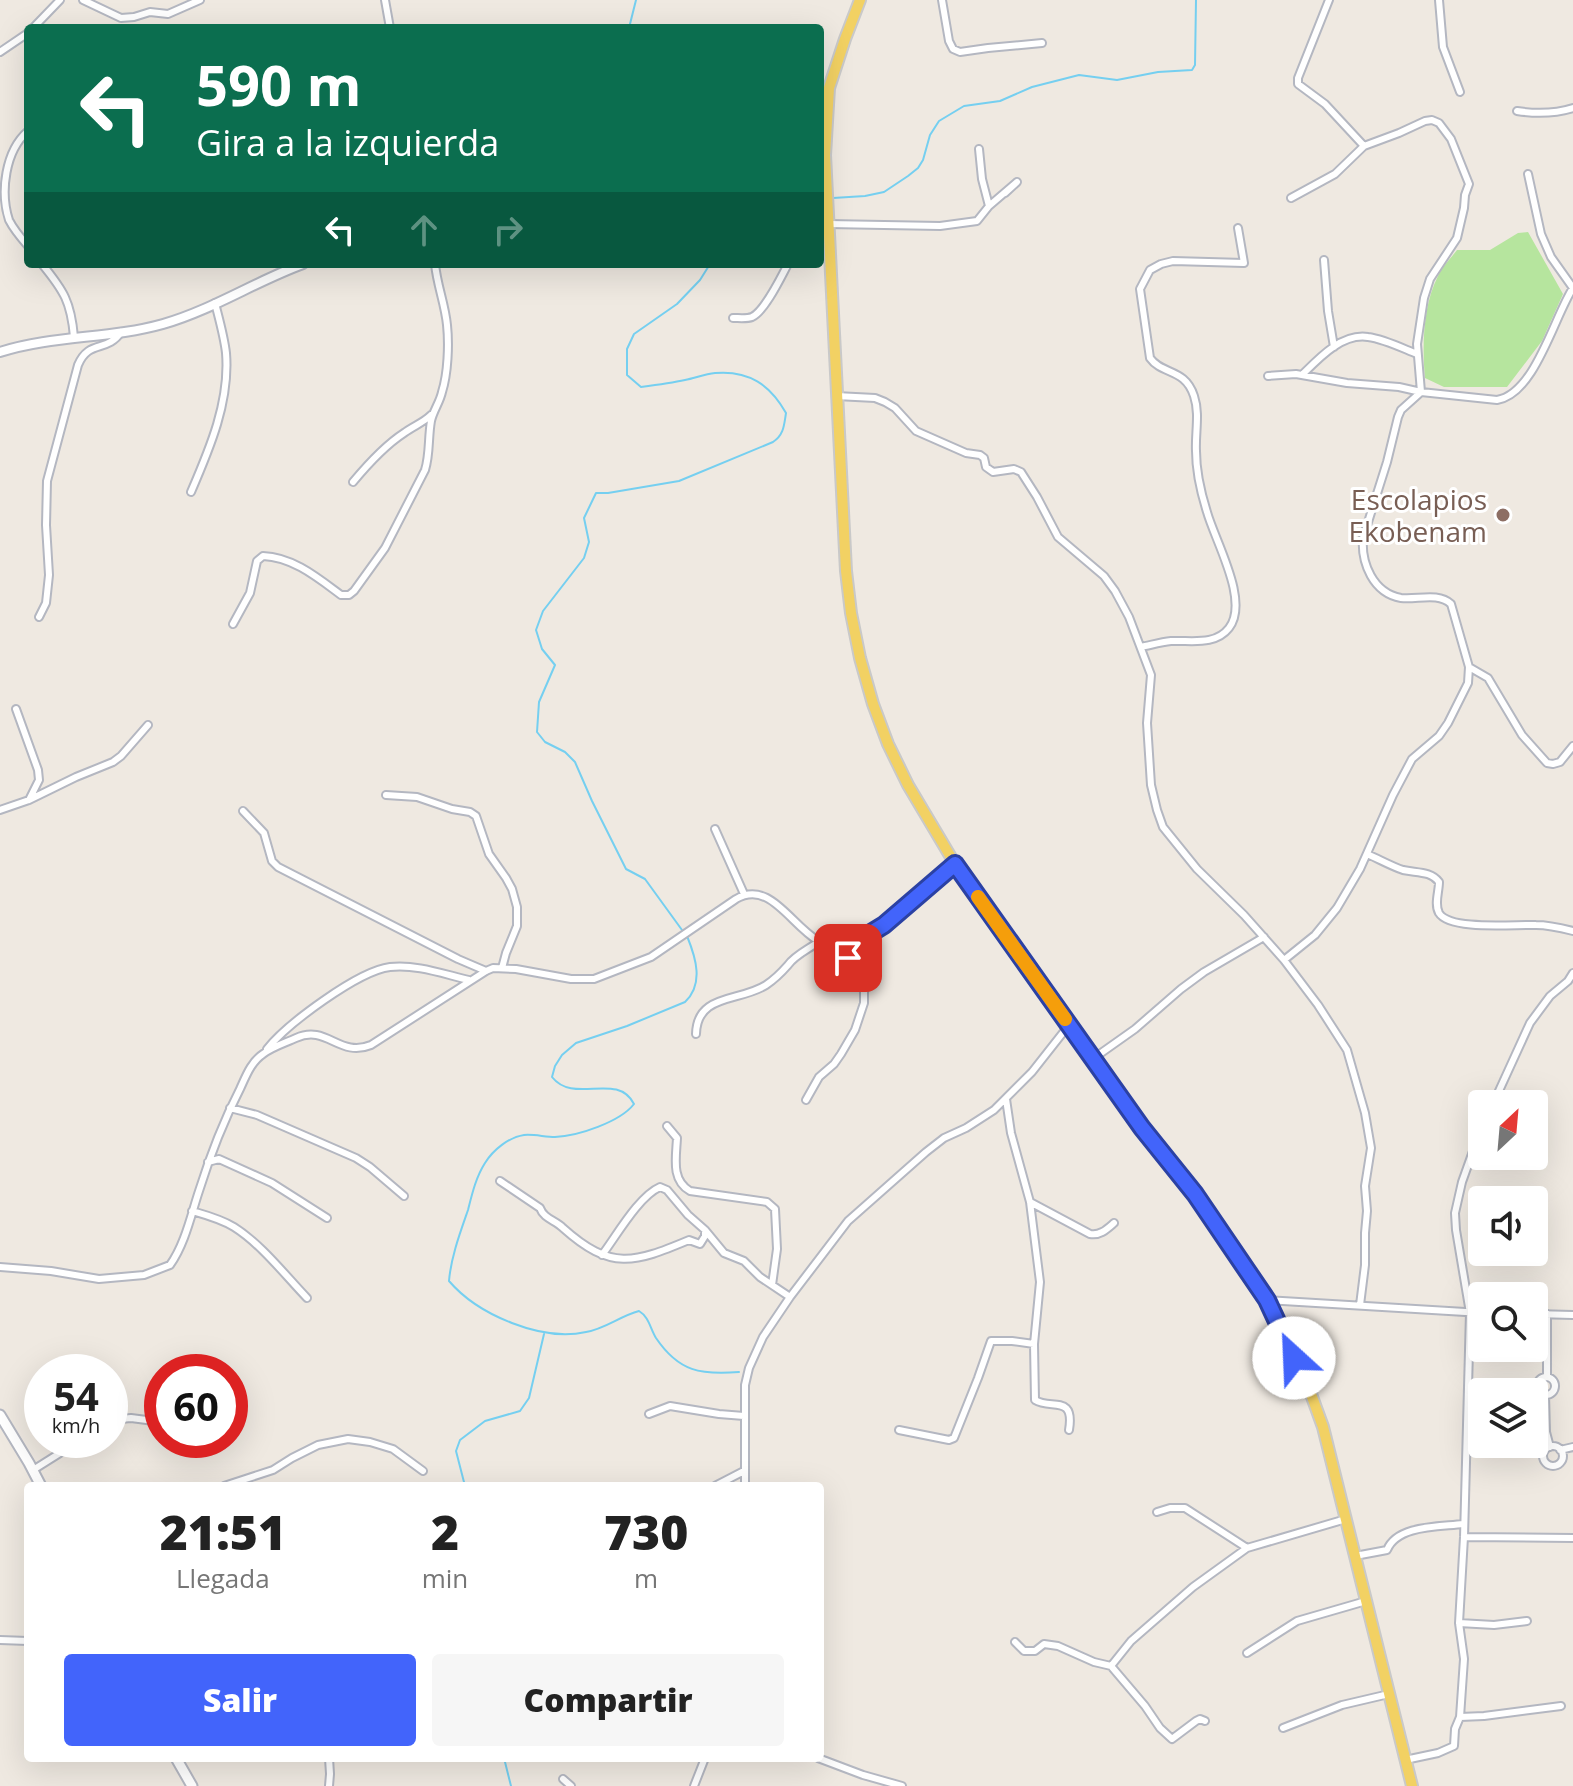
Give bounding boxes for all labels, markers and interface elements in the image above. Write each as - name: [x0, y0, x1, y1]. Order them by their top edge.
- text: 590 m: [196, 46, 362, 122]
- icon: left: [64, 56, 168, 160]
- text: Gira a la izquierda: [196, 118, 499, 167]
- icon: left: [318, 208, 362, 252]
- icon: ahead: [402, 208, 446, 252]
- icon: right: [486, 208, 530, 252]
- place label: Escolapios Ekobenam: [1348, 480, 1487, 550]
- marker: Escolapios Ekobenam: [1494, 506, 1512, 524]
- pin: [814, 924, 882, 992]
- icon: arrive: [826, 936, 870, 980]
- north arrow: [1468, 1090, 1548, 1170]
- map controls: [1468, 1090, 1548, 1458]
- button: sound: [1468, 1186, 1548, 1266]
- button: search: [1468, 1282, 1548, 1362]
- position arrow: [1252, 1316, 1336, 1400]
- speed limit sign: 60: [144, 1354, 248, 1458]
- text: 54: [53, 1368, 99, 1423]
- button: layers: [1468, 1378, 1548, 1458]
- text: km/h: [52, 1412, 100, 1439]
- text: 21:51: [160, 1499, 286, 1564]
- text: 2: [431, 1499, 459, 1564]
- text: 730: [604, 1499, 688, 1564]
- text: Llegada: [176, 1560, 270, 1596]
- text: min: [422, 1560, 468, 1596]
- text: m: [634, 1560, 658, 1596]
- button: Salir: [64, 1654, 416, 1746]
- button: Compartir: [432, 1654, 784, 1746]

